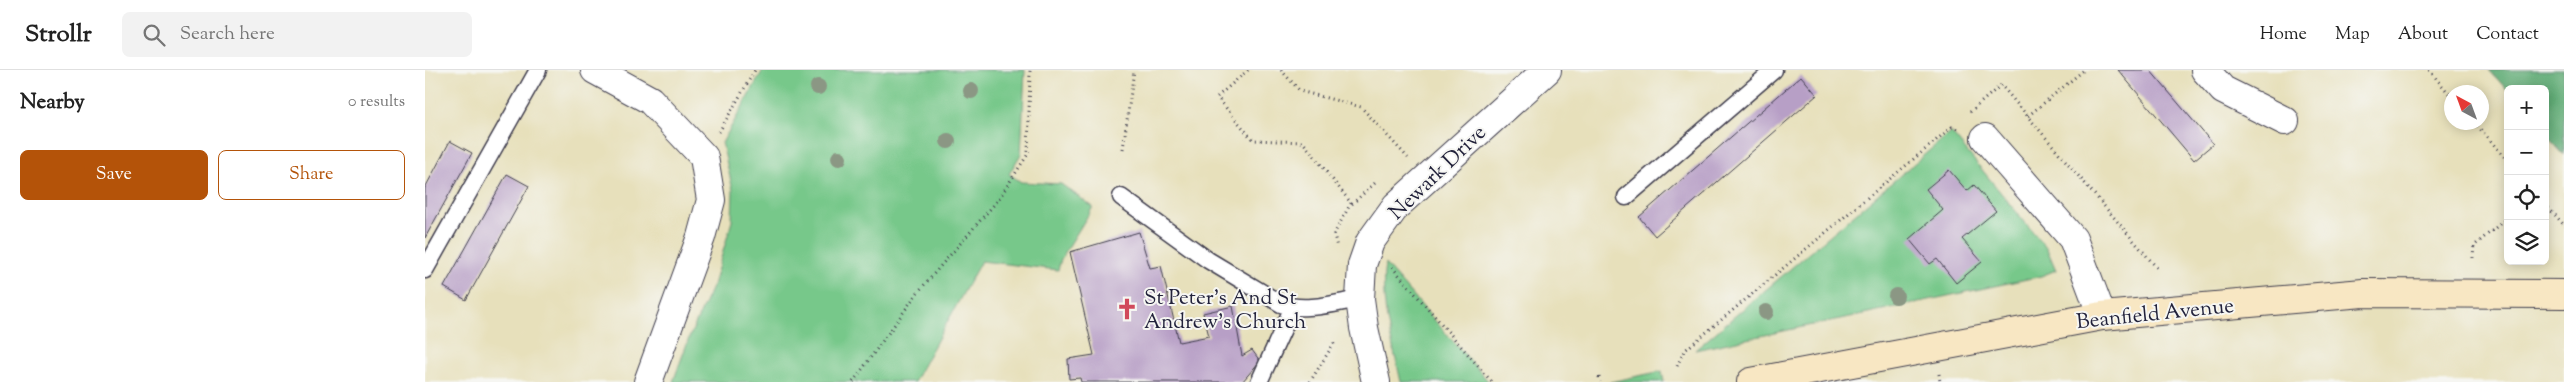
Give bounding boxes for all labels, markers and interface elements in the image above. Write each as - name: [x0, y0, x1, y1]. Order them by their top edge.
- search box: [122, 12, 472, 57]
- text: Strollr: [25, 18, 92, 52]
- icon: search: [140, 21, 168, 49]
- text: Search here: [180, 21, 275, 48]
- text: Home: [2260, 22, 2307, 48]
- text: Map: [2335, 22, 2370, 48]
- text: About: [2398, 22, 2448, 48]
- text: Contact: [2476, 22, 2539, 48]
- north arrow: [2444, 85, 2489, 130]
- map controls: [2504, 85, 2549, 265]
- button: +: [2504, 85, 2549, 130]
- text: Nearby: [20, 88, 85, 118]
- text: 0 results: [348, 91, 405, 114]
- street label: Newark Drive: [1383, 119, 1494, 228]
- button: −: [2504, 130, 2549, 175]
- button: Save: [20, 150, 208, 200]
- button: Share: [218, 150, 405, 200]
- button: locate: [2504, 175, 2549, 220]
- button: layers: [2504, 220, 2549, 265]
- place label: St Peter's And St Andrew's Church: [1144, 284, 1306, 338]
- street label: Beanfield Avenue: [2075, 292, 2236, 338]
- church icon: St Peter's And St Andrew's Church: [1114, 296, 1140, 322]

